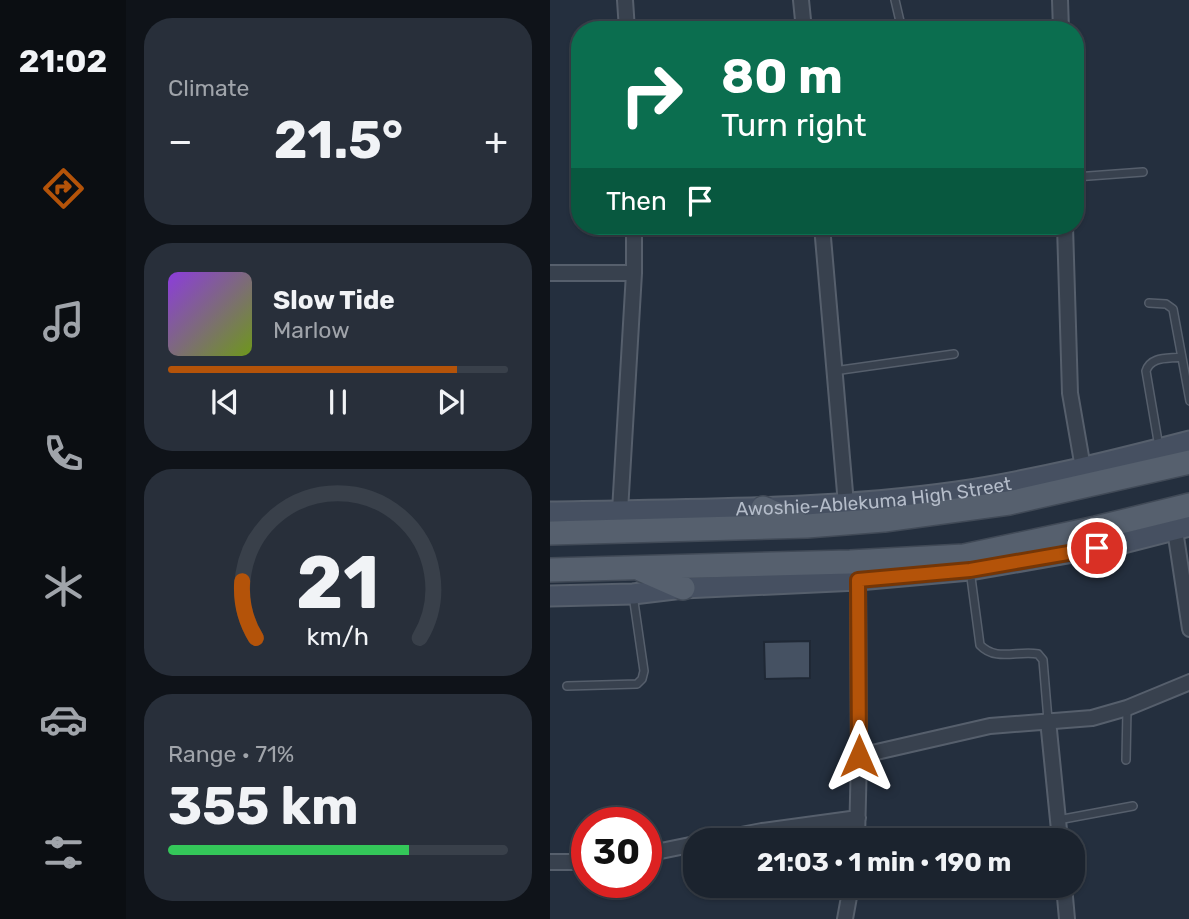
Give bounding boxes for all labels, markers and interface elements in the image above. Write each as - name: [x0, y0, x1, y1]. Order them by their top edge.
- text: 21:02: [19, 42, 107, 80]
- text: 80 m: [721, 47, 843, 105]
- icon: right: [606, 49, 697, 140]
- text: Climate: [168, 74, 249, 102]
- text: Turn right: [721, 106, 866, 144]
- text: 21.5°: [274, 109, 403, 171]
- text: −: [168, 118, 193, 164]
- text: +: [484, 118, 508, 164]
- icon: directions: [39, 164, 88, 213]
- icon: arrive: [681, 182, 719, 220]
- text: Then: [606, 186, 667, 217]
- text: Slow Tide: [273, 285, 395, 316]
- icon: music: [39, 297, 88, 346]
- text: Marlow: [273, 316, 350, 344]
- icon: previous: [206, 383, 244, 421]
- icon: pause: [319, 383, 357, 421]
- icon: next: [432, 383, 470, 421]
- icon: phone: [39, 429, 88, 478]
- street label: Awoshie-Ablekuma High Street: [735, 472, 1014, 521]
- pin: [1067, 518, 1127, 578]
- icon: arrive: [1078, 529, 1116, 567]
- text: 21: [296, 541, 380, 627]
- icon: climate: [39, 562, 88, 611]
- text: km/h: [307, 622, 369, 651]
- icon: car: [39, 695, 88, 744]
- position arrow: [822, 719, 896, 793]
- text: Range · 71%: [168, 740, 294, 768]
- text: 355 km: [168, 775, 359, 837]
- speed limit sign: 30: [571, 807, 662, 898]
- icon: filters: [39, 828, 88, 877]
- text: 21:03 · 1 min · 190 m: [757, 847, 1011, 878]

